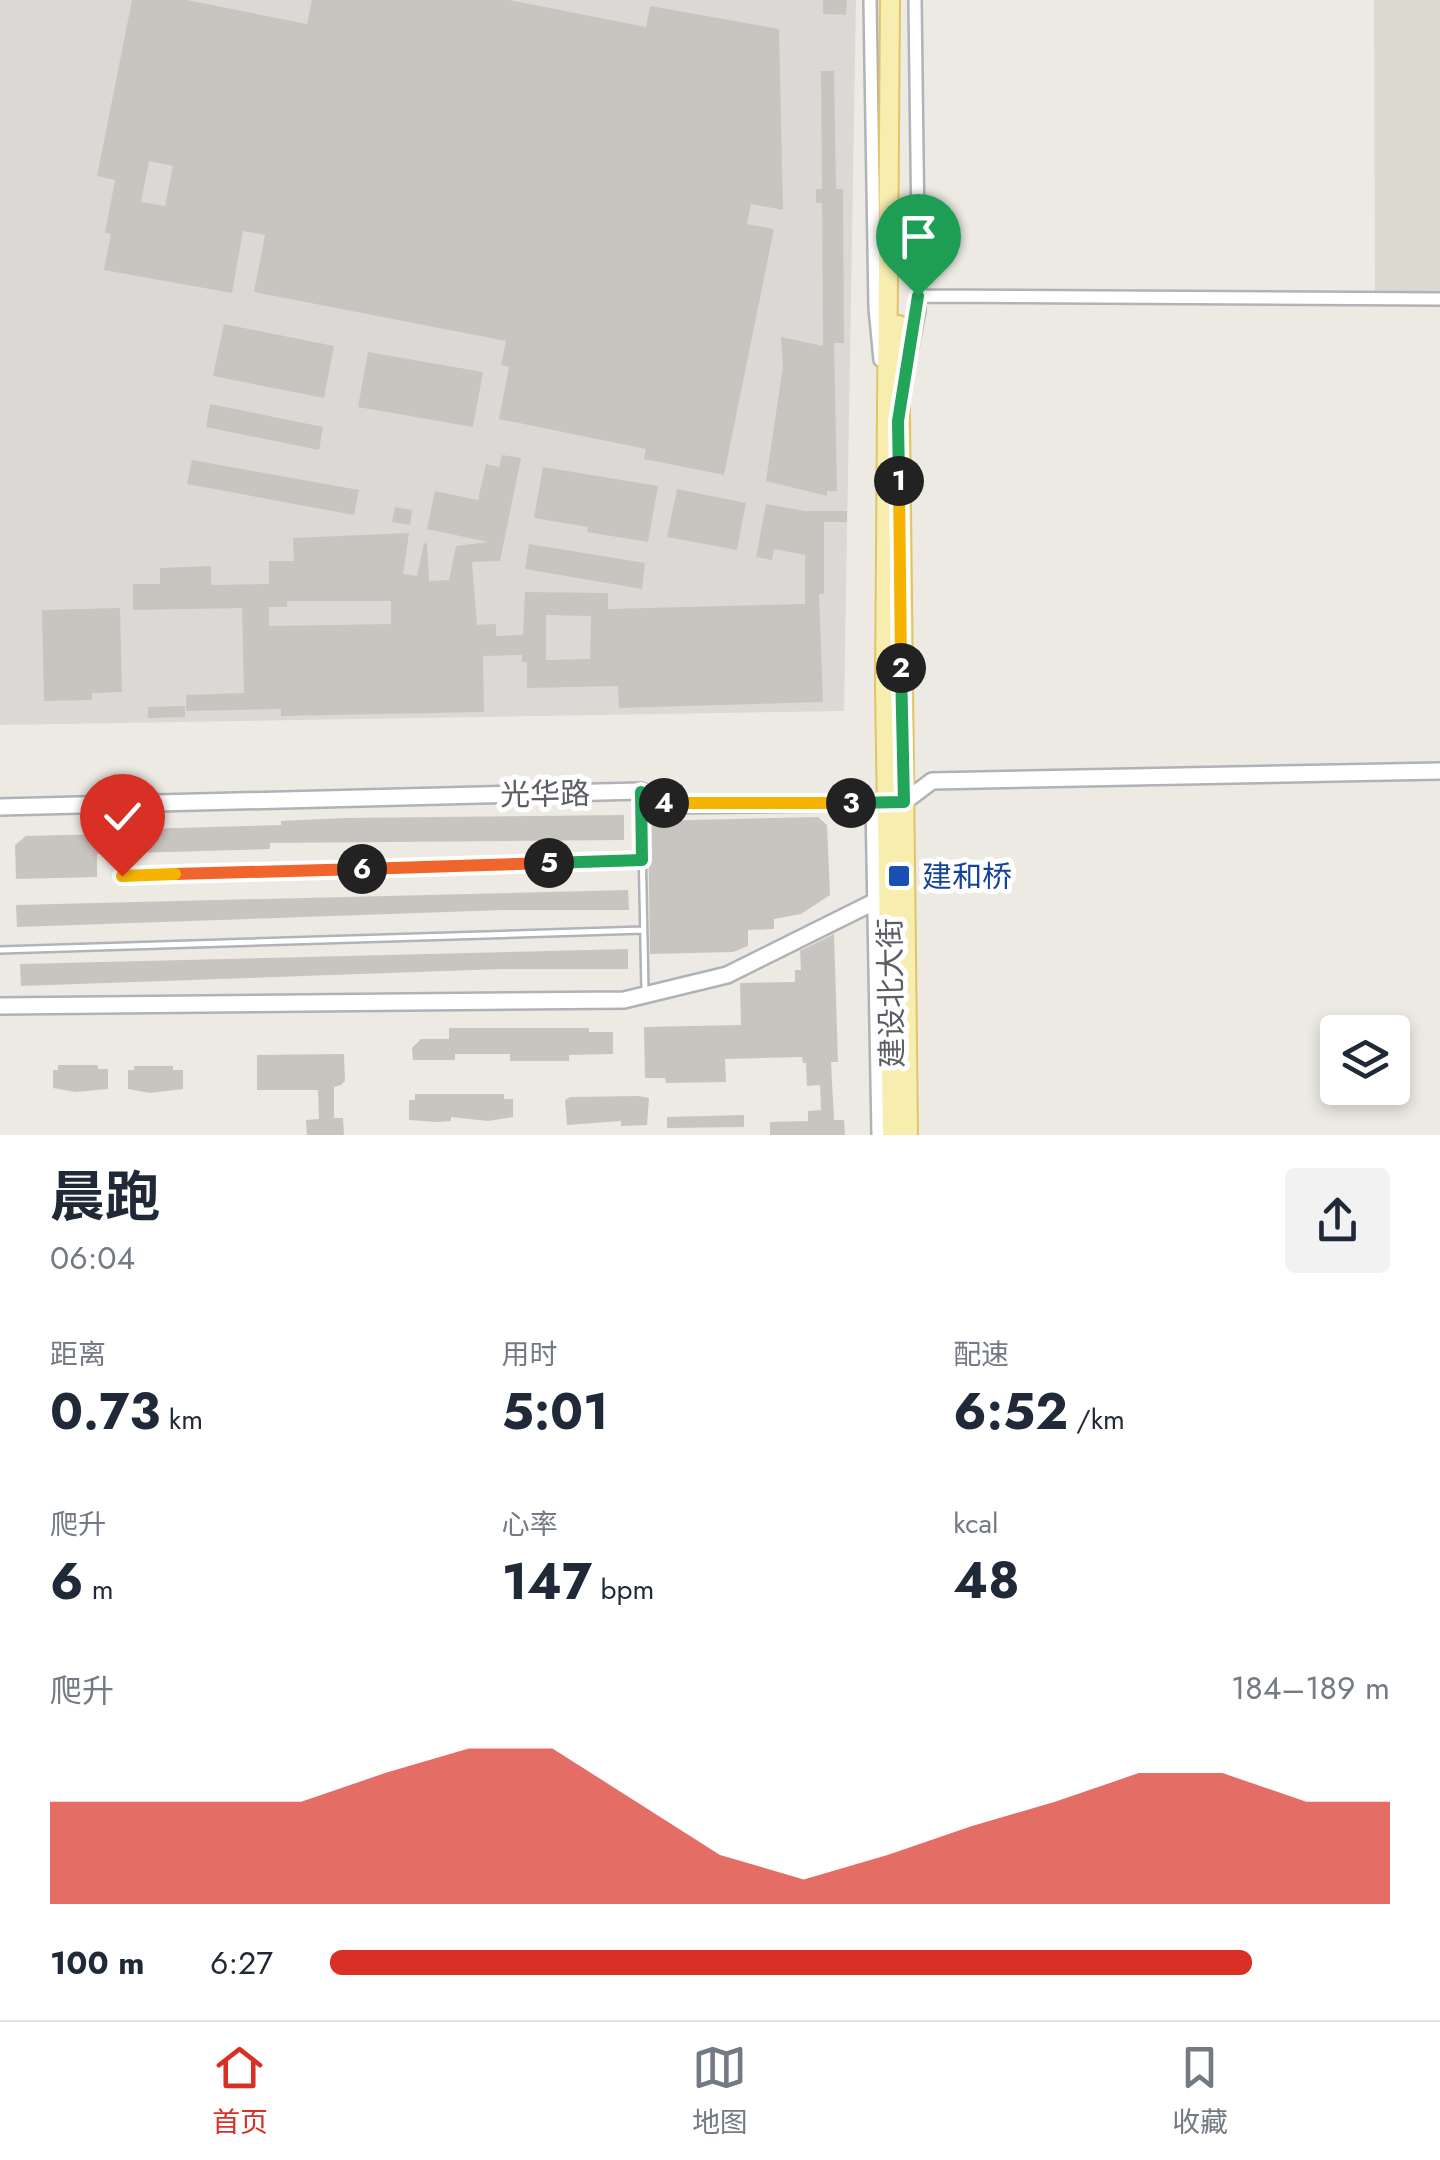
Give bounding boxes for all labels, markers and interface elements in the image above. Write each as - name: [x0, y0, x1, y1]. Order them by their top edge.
- pin: [876, 194, 961, 297]
- icon: arrive: [891, 209, 946, 264]
- pin: 1: [874, 456, 924, 506]
- text: 1: [892, 460, 906, 501]
- pin: 2: [876, 643, 926, 693]
- text: 2: [892, 647, 910, 688]
- street label: 光华路: [500, 772, 590, 816]
- pin: [80, 774, 165, 877]
- pin: 4: [639, 778, 689, 828]
- pin: 3: [826, 778, 876, 828]
- text: 4: [654, 782, 674, 823]
- text: 3: [842, 782, 860, 823]
- icon: check: [95, 789, 150, 844]
- pin: 5: [524, 838, 574, 888]
- text: 5: [540, 842, 558, 883]
- pin: 6: [337, 844, 387, 894]
- text: 6: [353, 848, 371, 889]
- place label: 建和桥: [922, 855, 1012, 898]
- marker: 建和桥: [886, 863, 912, 889]
- street label: 建设北大街: [868, 918, 914, 1068]
- map controls: [1320, 1015, 1410, 1105]
- button: layers: [1320, 1015, 1410, 1105]
- text: 晨跑: [50, 1157, 160, 1237]
- button: share: [1285, 1168, 1390, 1273]
- text: 06:04: [50, 1235, 135, 1281]
- text: 距离: [50, 1334, 106, 1375]
- text: 用时: [502, 1334, 558, 1375]
- text: 配速: [953, 1334, 1009, 1375]
- text: 0.73: [50, 1375, 160, 1448]
- text: 5:01: [502, 1375, 609, 1448]
- text: 6:52: [953, 1375, 1068, 1448]
- text: km: [160, 1399, 203, 1440]
- text: /km: [1068, 1399, 1125, 1440]
- text: kcal: [953, 1503, 999, 1544]
- text: 爬升: [50, 1504, 106, 1545]
- text: 心率: [502, 1504, 558, 1545]
- text: 48: [953, 1544, 1020, 1617]
- text: 6: [50, 1545, 83, 1618]
- text: 147: [502, 1545, 592, 1618]
- text: m: [83, 1569, 114, 1610]
- text: bpm: [592, 1569, 654, 1610]
- text: 184–189 m: [1231, 1665, 1390, 1711]
- text: 爬升: [50, 1668, 114, 1714]
- text: 100 m: [50, 1940, 145, 1986]
- text: 6:27: [210, 1940, 273, 1986]
- tab: 首页: [212, 2040, 268, 2143]
- tab: 地图: [692, 2040, 748, 2143]
- tab: 收藏: [1172, 2040, 1228, 2143]

